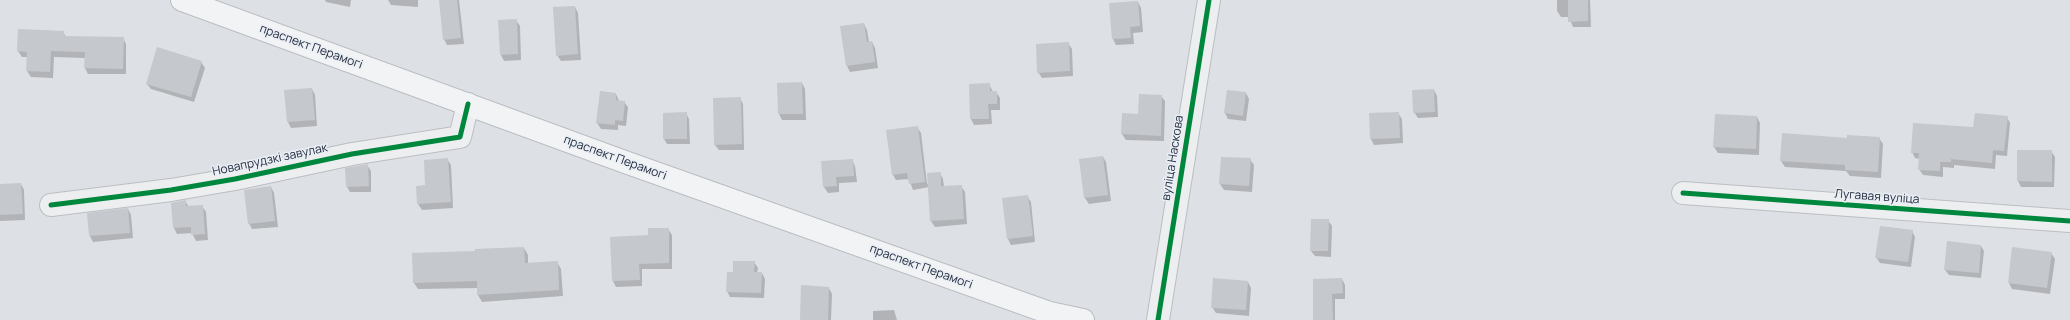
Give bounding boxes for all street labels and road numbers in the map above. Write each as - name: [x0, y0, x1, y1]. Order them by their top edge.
- street label: праспект Перамогі: [258, 22, 364, 72]
- street label: вуліца Наскова: [1159, 114, 1187, 202]
- street label: праспект Перамогі: [562, 133, 668, 183]
- street label: Новапрудзкі завулак: [211, 141, 329, 179]
- street label: Лугавая вуліца: [1834, 187, 1920, 207]
- street label: праспект Перамогі: [868, 242, 974, 292]

